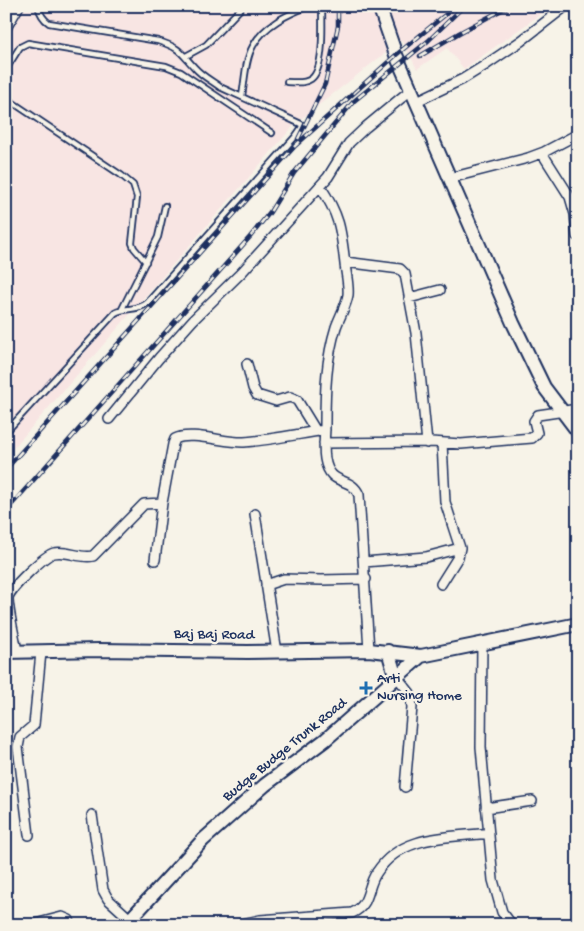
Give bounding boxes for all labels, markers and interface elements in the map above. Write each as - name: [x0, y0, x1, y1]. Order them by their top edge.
- street label: Baj Baj Road: [173, 625, 256, 645]
- place label: Arti Nursing Home: [377, 670, 462, 705]
- marker: Arti Nursing Home: [359, 681, 373, 695]
- street label: Budge Budge Trunk Road: [218, 694, 352, 806]

